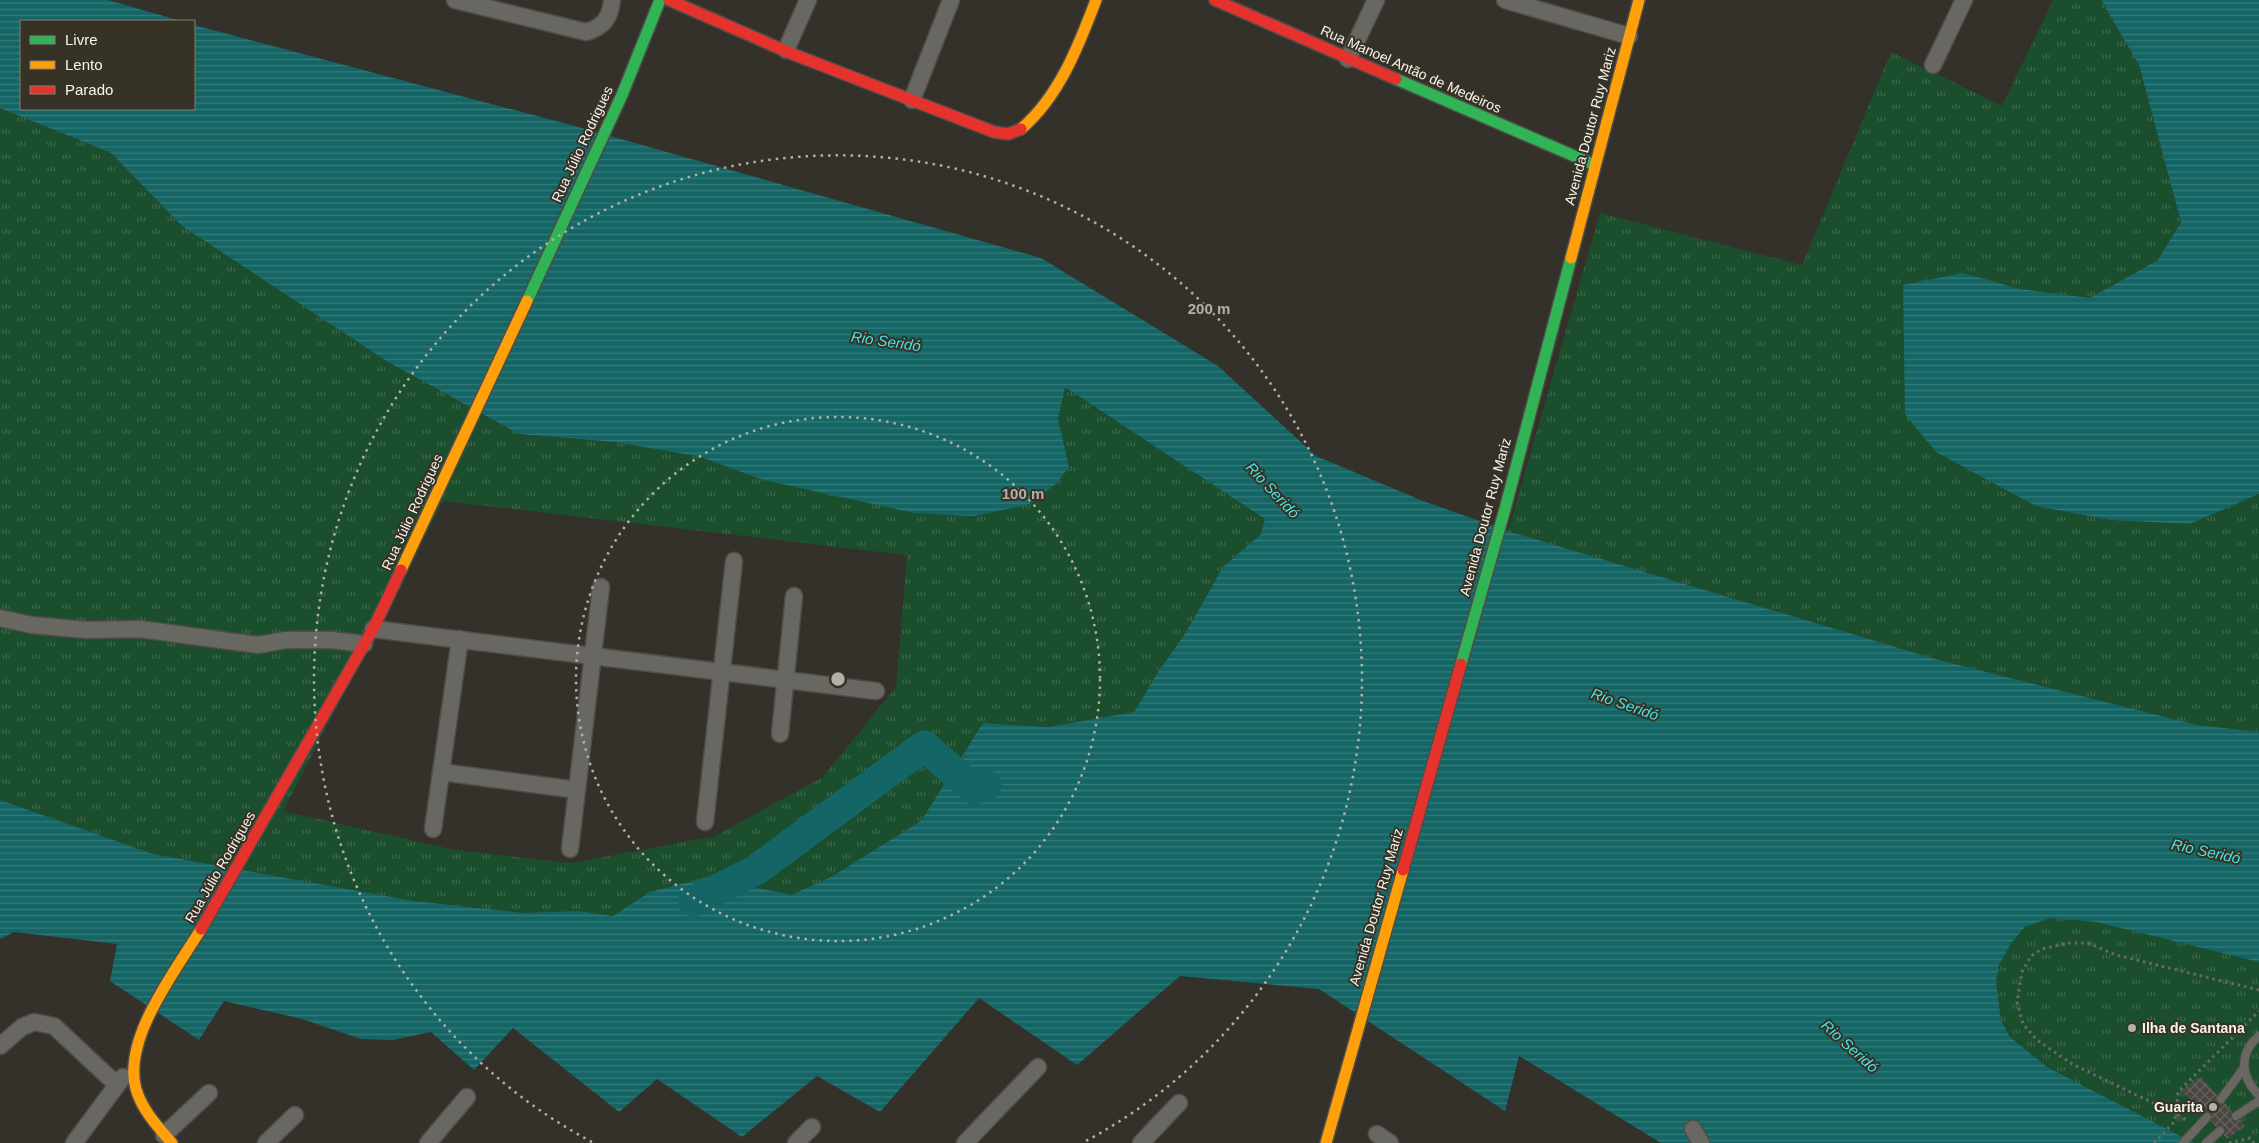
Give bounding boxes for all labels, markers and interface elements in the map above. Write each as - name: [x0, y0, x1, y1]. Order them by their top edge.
- legend: [20, 20, 195, 110]
- street label: Rua Manoel Antão de Medeiros: [1318, 22, 1504, 116]
- text: Livre: [65, 31, 98, 48]
- street label: Avenida Doutor Ruy Mariz: [1561, 45, 1619, 207]
- text: Lento: [65, 56, 103, 73]
- text: Parado: [65, 81, 113, 98]
- street label: Rua Júlio Rodrigues: [548, 83, 616, 205]
- text: 200 m: [1188, 300, 1230, 317]
- water label: Rio Seridó: [850, 328, 922, 354]
- street label: Avenida Doutor Ruy Mariz: [1456, 436, 1514, 598]
- street label: Rua Júlio Rodrigues: [378, 451, 446, 573]
- water label: Rio Seridó: [1243, 459, 1303, 521]
- text: 100 m: [1002, 485, 1044, 502]
- centre of rings: [829, 670, 847, 688]
- water label: Rio Seridó: [1589, 685, 1661, 723]
- street label: Rua Júlio Rodrigues: [182, 808, 258, 926]
- street label: Avenida Doutor Ruy Mariz: [1346, 826, 1406, 988]
- water label: Rio Seridó: [2170, 835, 2242, 867]
- water label: Rio Seridó: [1818, 1016, 1882, 1076]
- place label: Ilha de Santana: [2142, 1020, 2245, 1036]
- marker: Ilha de Santana: [2126, 1022, 2138, 1034]
- place label: Guarita: [2154, 1099, 2203, 1115]
- marker: Guarita: [2207, 1101, 2219, 1113]

